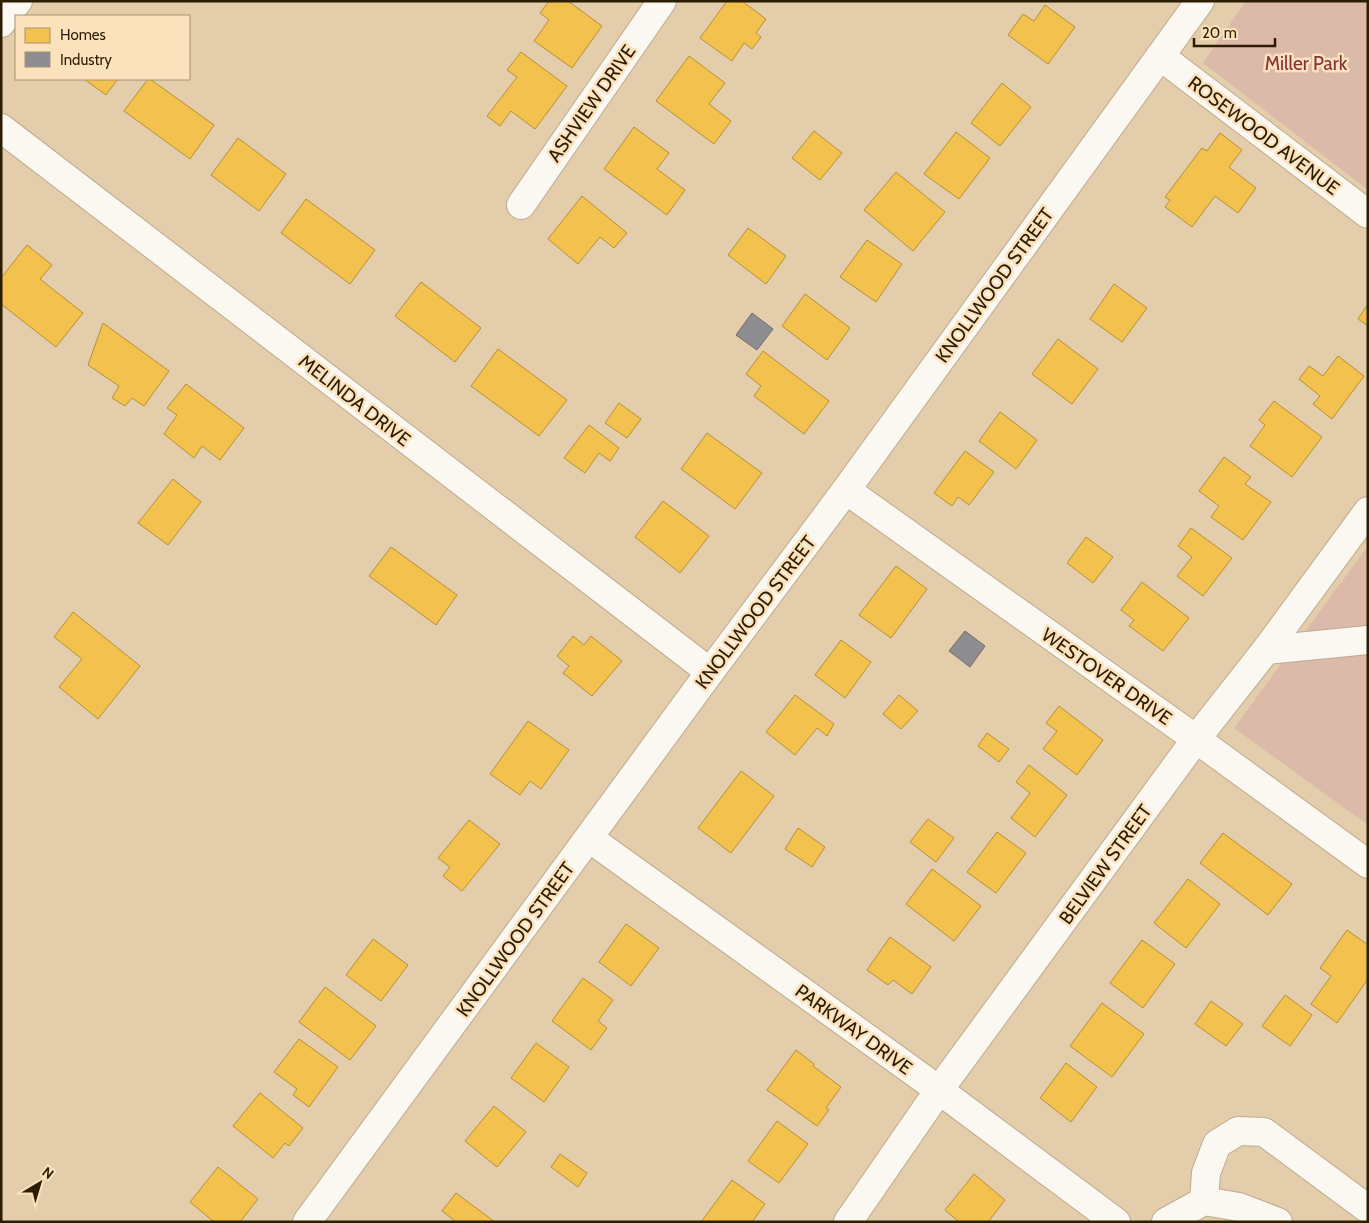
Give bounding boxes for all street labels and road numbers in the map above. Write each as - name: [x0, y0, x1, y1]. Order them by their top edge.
- street label: ASHVIEW DRIVE: [543, 40, 640, 166]
- street label: ROSEWOOD AVENUE: [1184, 71, 1344, 200]
- street label: KNOLLWOOD STREET: [930, 203, 1058, 367]
- street label: MELINDA DRIVE: [294, 350, 415, 451]
- street label: KNOLLWOOD STREET: [690, 531, 821, 693]
- street label: WESTOVER DRIVE: [1037, 623, 1176, 730]
- street label: BELVIEW STREET: [1054, 800, 1157, 929]
- street label: KNOLLWOOD STREET: [451, 857, 579, 1021]
- street label: PARKWAY DRIVE: [791, 979, 917, 1080]

